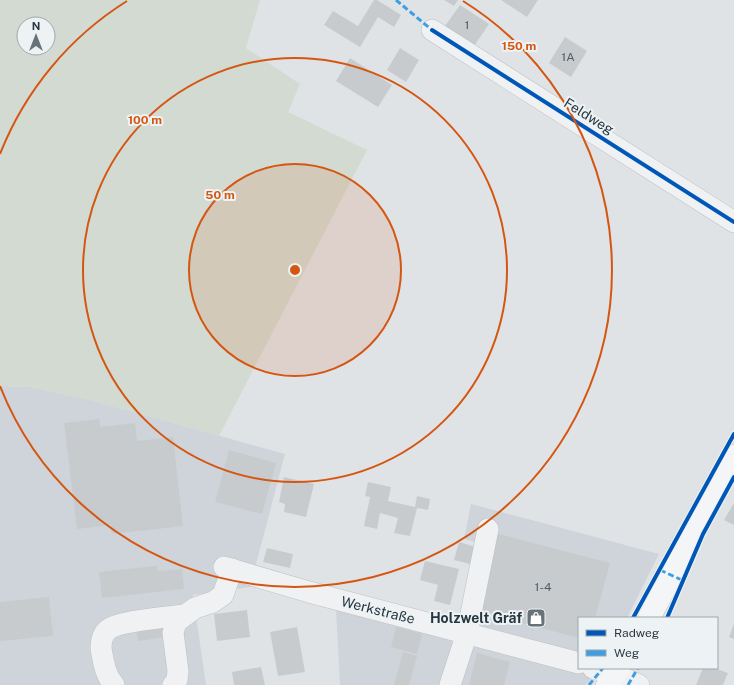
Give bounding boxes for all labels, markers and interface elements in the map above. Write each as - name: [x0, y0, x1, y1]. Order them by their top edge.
- north arrow: [16, 16, 56, 56]
- house number: 1: [465, 18, 469, 32]
- text: N: [32, 20, 40, 32]
- text: 150 m: [502, 39, 536, 53]
- house number: 1A: [561, 50, 575, 64]
- street label: Feldweg: [561, 94, 617, 138]
- text: 100 m: [128, 113, 162, 127]
- text: 50 m: [205, 188, 235, 202]
- centre of rings: [288, 263, 302, 277]
- house number: 1-4: [535, 580, 552, 594]
- street label: Werkstraße: [340, 593, 417, 627]
- shop icon: Holzwelt Gräf: [525, 607, 547, 629]
- place label: Holzwelt Gräf: [430, 610, 522, 626]
- legend: [578, 617, 718, 669]
- text: Radweg: [614, 626, 659, 640]
- text: Weg: [614, 646, 639, 660]

